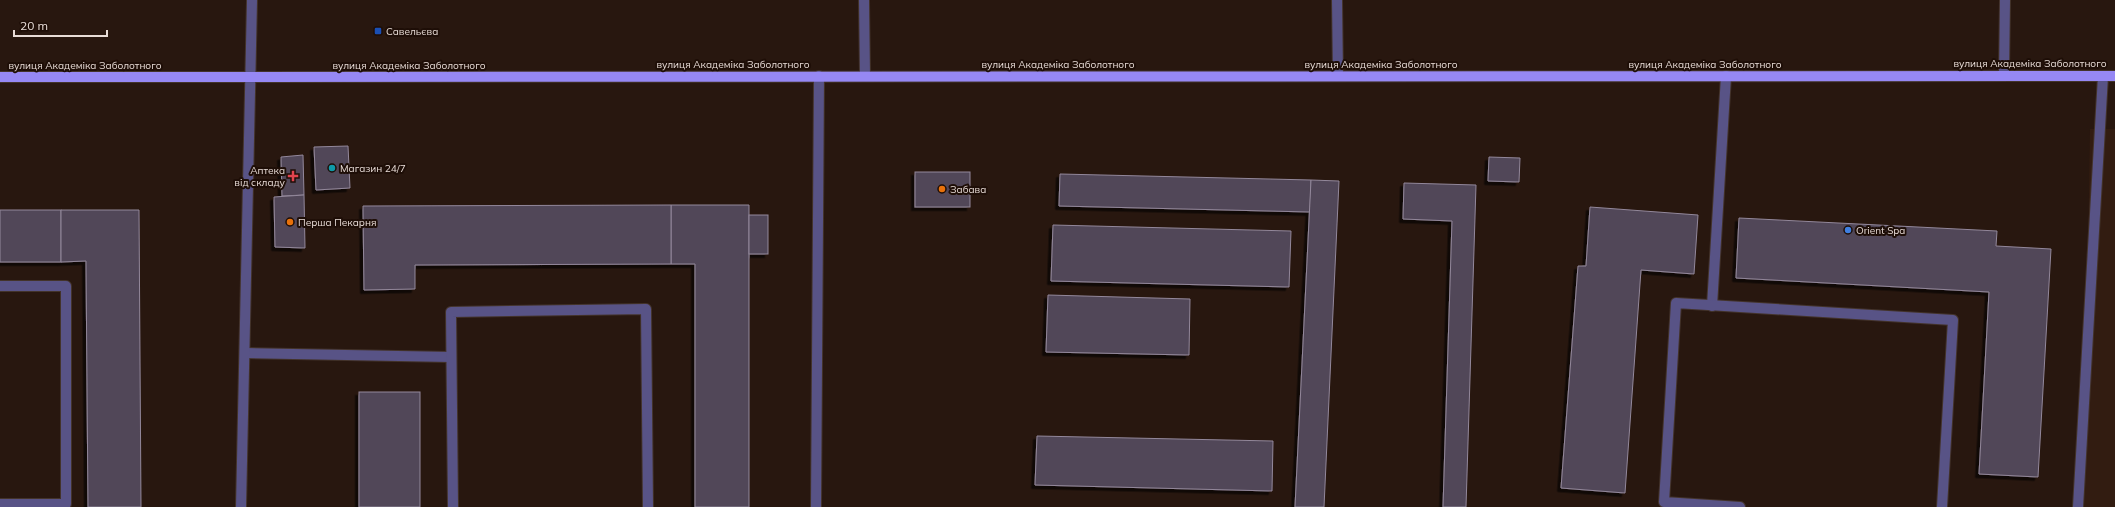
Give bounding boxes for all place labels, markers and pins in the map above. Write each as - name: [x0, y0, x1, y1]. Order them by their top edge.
- place label: Савельєва: [386, 25, 438, 38]
- marker: Савельєва: [373, 26, 383, 36]
- place label: Магазин 24/7: [340, 162, 406, 175]
- marker: Магазин 24/7: [327, 163, 337, 173]
- place label: Аптека від складу: [234, 164, 286, 189]
- marker: Аптека від складу: [288, 171, 298, 181]
- place label: Забава: [950, 183, 986, 196]
- marker: Забава: [937, 184, 947, 194]
- place label: Перша Пекарня: [298, 216, 376, 229]
- marker: Перша Пекарня: [285, 217, 295, 227]
- place label: Orient Spa: [1856, 224, 1905, 237]
- marker: Orient Spa: [1843, 225, 1853, 235]

